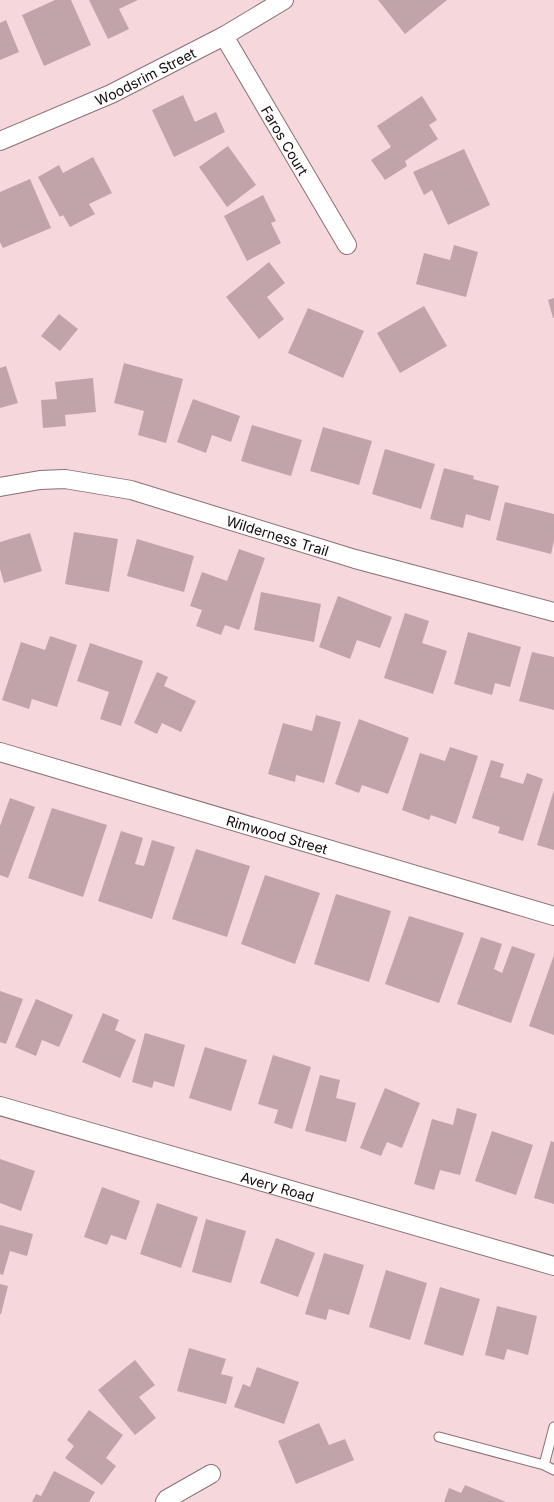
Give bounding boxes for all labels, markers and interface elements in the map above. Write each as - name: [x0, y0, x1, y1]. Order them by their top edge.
- street label: Woodsrim Street: [92, 43, 199, 108]
- street label: Faros Court: [258, 103, 313, 178]
- street label: Wilderness Trail: [224, 511, 331, 559]
- street label: Rimwood Street: [224, 811, 330, 857]
- street label: Avery Road: [239, 1168, 316, 1205]

